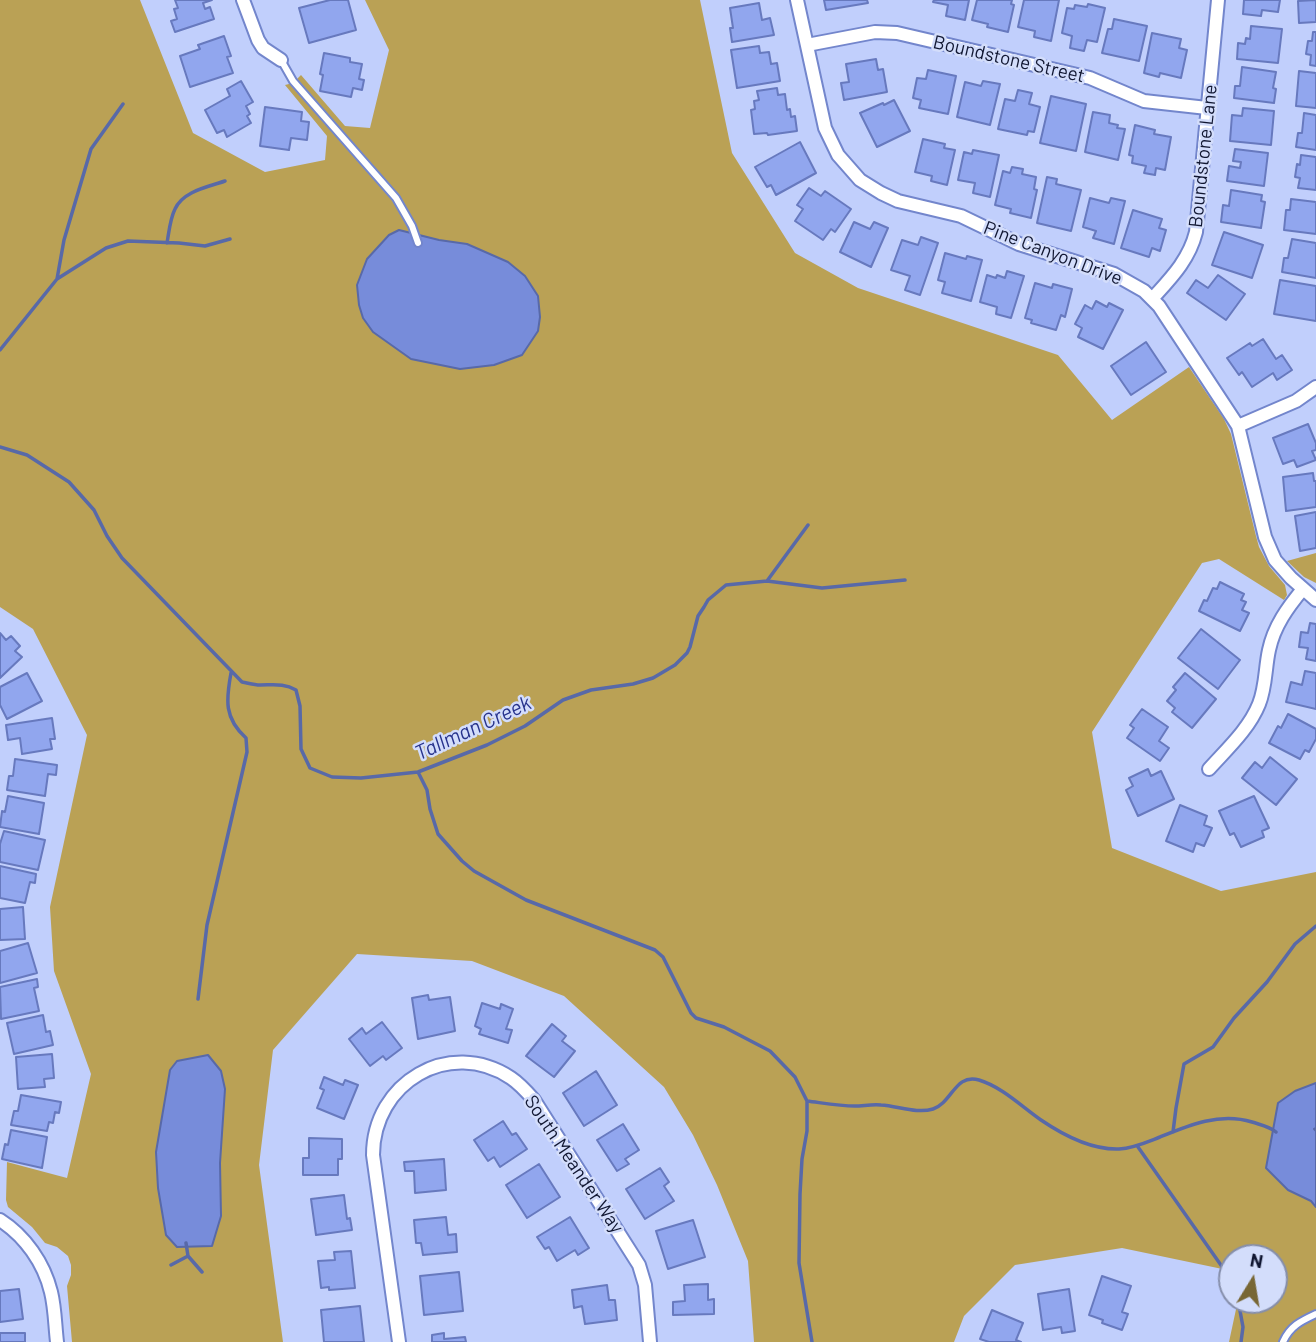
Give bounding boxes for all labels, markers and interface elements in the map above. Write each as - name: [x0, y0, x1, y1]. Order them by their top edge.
- street label: Boundstone Street: [931, 30, 1087, 88]
- street label: Boundstone Lane: [1184, 83, 1222, 229]
- street label: Pine Canyon Drive: [981, 216, 1125, 290]
- water label: Tallman Creek: [411, 690, 535, 766]
- street label: South Meander Way: [519, 1091, 629, 1237]
- north arrow: [1218, 1244, 1288, 1314]
- text: N: [1248, 1247, 1265, 1272]

